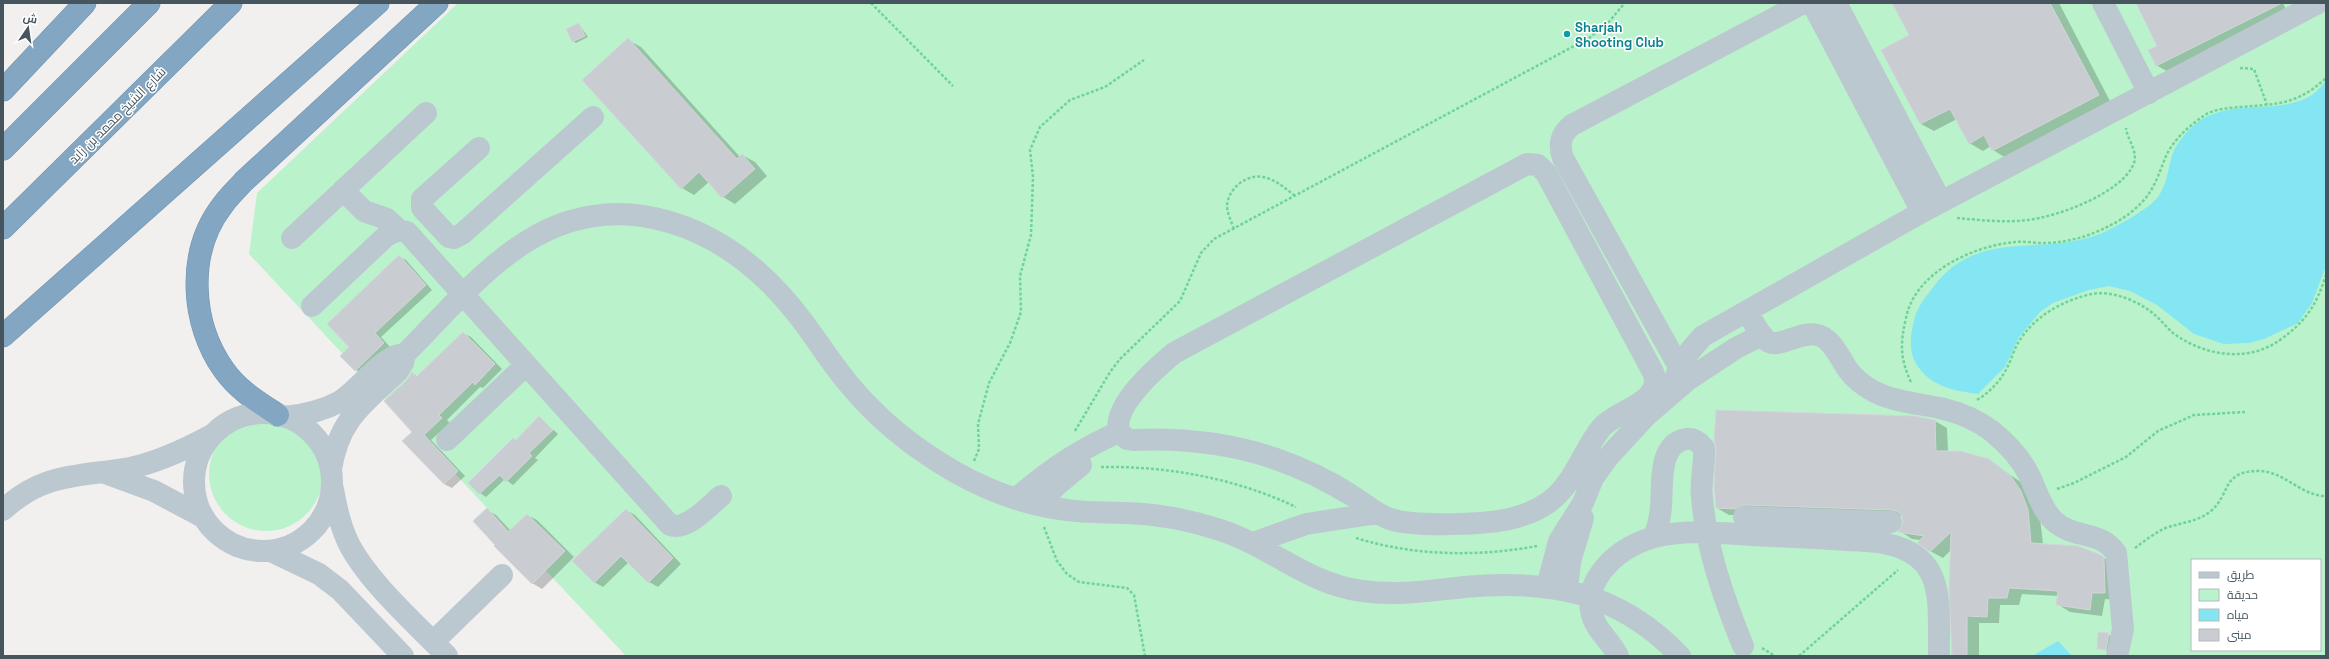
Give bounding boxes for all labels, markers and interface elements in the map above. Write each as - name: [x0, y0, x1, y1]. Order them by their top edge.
- north arrow: [8, 8, 48, 48]
- text: ش: [22, 10, 39, 27]
- place label: Sharjah Shooting Club: [1575, 19, 1664, 51]
- marker: Sharjah Shooting Club: [1562, 29, 1572, 39]
- street label: شارع الشيخ محمد بن زايد: [65, 63, 170, 168]
- legend: [2191, 559, 2321, 651]
- text: طريق: [2227, 567, 2255, 583]
- text: حديقة: [2227, 587, 2258, 603]
- text: مياه: [2227, 607, 2249, 623]
- text: مبنى: [2227, 627, 2252, 643]

